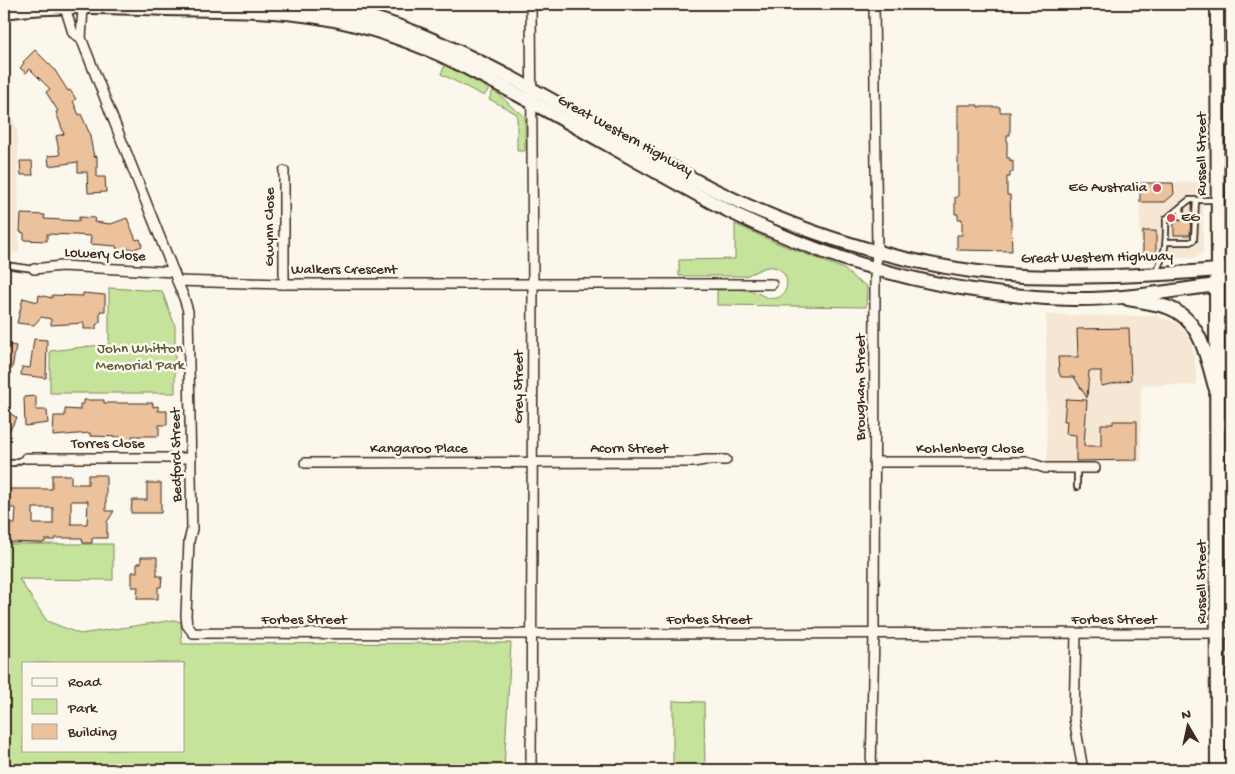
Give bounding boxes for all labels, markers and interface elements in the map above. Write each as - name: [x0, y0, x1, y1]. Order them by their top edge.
- street label: Great Western Highway: [554, 91, 696, 181]
- street label: Russell Street: [1193, 110, 1211, 196]
- place label: EG Australia: [1069, 179, 1148, 197]
- marker: EG Australia: [1151, 182, 1163, 194]
- street label: Gwynn Close: [261, 187, 279, 266]
- place label: EG: [1181, 209, 1200, 227]
- marker: EG: [1165, 212, 1177, 224]
- street label: Lowery Close: [64, 244, 146, 266]
- street label: Great Western Highway: [1021, 248, 1174, 268]
- street label: Walkers Crescent: [291, 261, 399, 279]
- street label: Brougham Street: [852, 332, 870, 441]
- park label: John Whitton Memorial Park: [96, 340, 186, 375]
- street label: Grey Street: [510, 348, 528, 424]
- street label: Bedford Street: [167, 406, 187, 503]
- street label: Torres Close: [70, 435, 145, 453]
- street label: Kangaroo Place: [370, 440, 468, 458]
- street label: Acorn Street: [590, 440, 670, 458]
- street label: Kohlenberg Close: [916, 440, 1024, 458]
- street label: Russell Street: [1193, 538, 1211, 624]
- street label: Forbes Street: [260, 611, 349, 629]
- street label: Forbes Street: [665, 611, 754, 629]
- street label: Forbes Street: [1070, 611, 1159, 629]
- legend: [22, 662, 185, 752]
- text: Road: [68, 674, 102, 692]
- text: Park: [67, 700, 98, 718]
- north arrow: [1162, 702, 1212, 752]
- text: N: [1181, 707, 1192, 725]
- text: Building: [67, 724, 117, 742]

